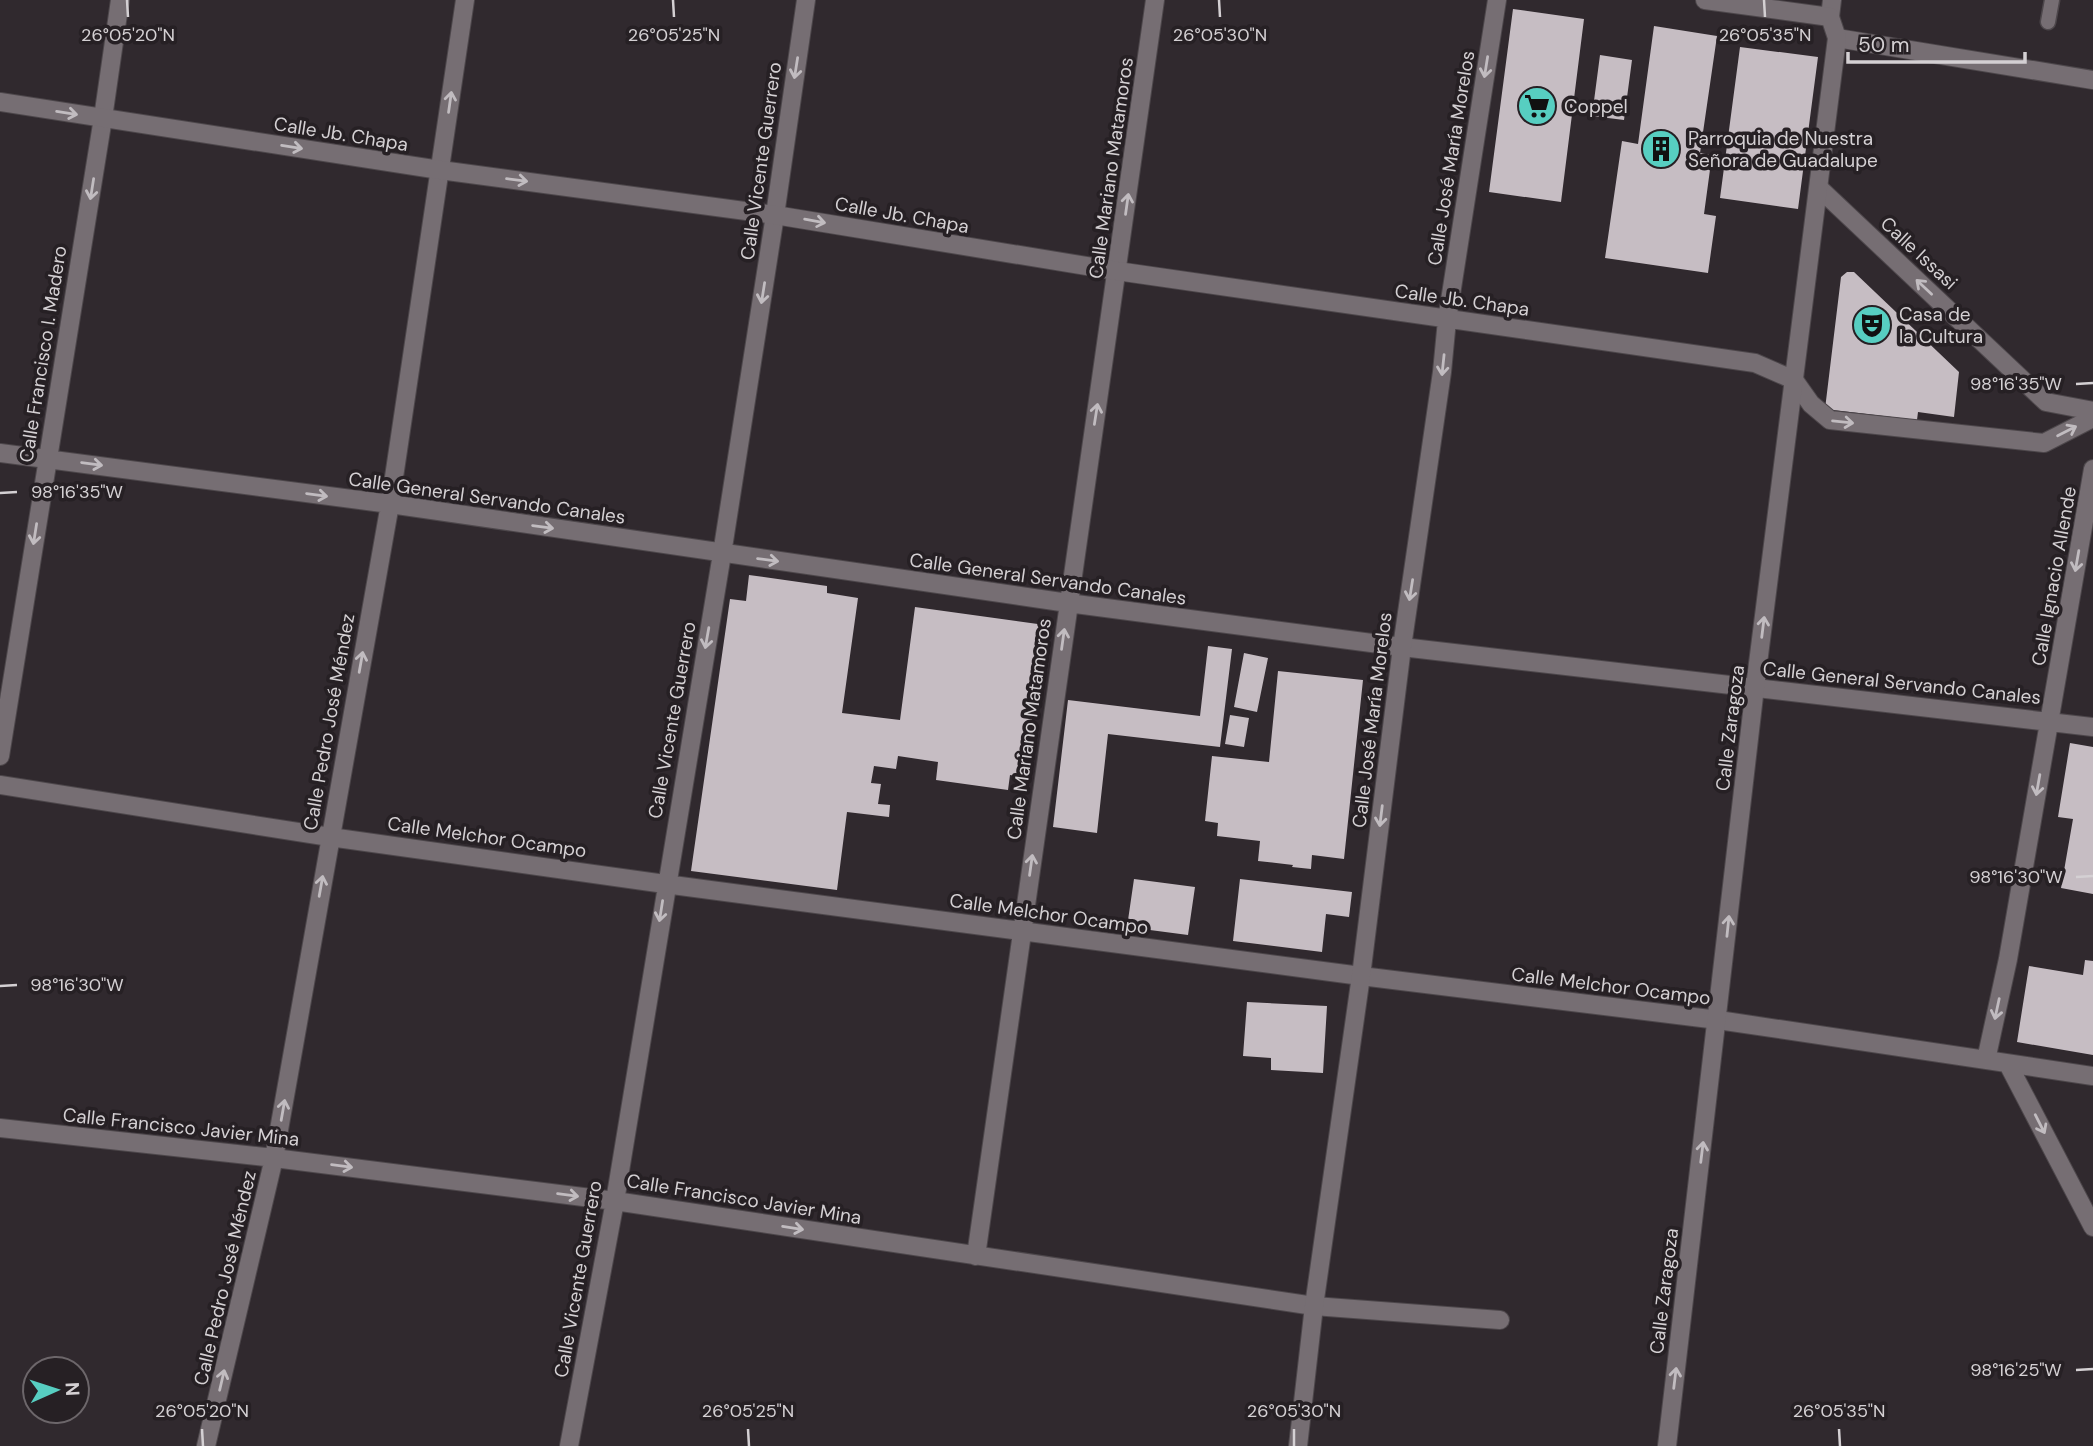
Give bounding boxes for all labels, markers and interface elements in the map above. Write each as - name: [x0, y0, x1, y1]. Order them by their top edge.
- scale bar: [1848, 21, 2025, 65]
- text: 26°05'20"N: [81, 23, 175, 47]
- text: 26°05'25"N: [628, 23, 720, 47]
- text: 26°05'30"N: [1173, 23, 1267, 47]
- text: 26°05'35"N: [1719, 23, 1811, 47]
- text: 50 m: [1858, 31, 1909, 59]
- street label: Calle José María Morelos: [1422, 49, 1480, 267]
- one-way arrow: [1479, 55, 1492, 78]
- one-way arrow: [789, 56, 802, 78]
- street label: Calle Mariano Matamoros: [1083, 56, 1139, 280]
- street label: Calle Vicente Guerrero: [735, 60, 787, 262]
- supermarket icon: Coppel: [1516, 85, 1558, 127]
- one-way arrow: [444, 92, 457, 114]
- place label: Coppel: [1564, 94, 1628, 119]
- one-way arrow: [55, 107, 78, 120]
- street label: Calle Jb. Chapa: [272, 111, 410, 157]
- place label: Parroquia de Nuestra Señora de Guadalupe: [1688, 126, 1878, 173]
- building icon: Parroquia de Nuestra Señora de Guadalupe: [1640, 128, 1682, 170]
- one-way arrow: [280, 141, 303, 154]
- one-way arrow: [506, 173, 528, 186]
- one-way arrow: [85, 177, 98, 200]
- street label: Calle Jb. Chapa: [833, 191, 971, 239]
- one-way arrow: [1121, 193, 1134, 216]
- street label: Calle Issasi: [1875, 211, 1963, 295]
- one-way arrow: [804, 215, 826, 228]
- street label: Calle Francisco I. Madero: [14, 244, 72, 464]
- street label: Calle Jb. Chapa: [1393, 278, 1531, 322]
- one-way arrow: [1916, 279, 1933, 296]
- one-way arrow: [756, 281, 769, 303]
- place label: Casa de la Cultura: [1899, 302, 1983, 349]
- theatre icon: Casa de la Cultura: [1851, 304, 1893, 346]
- one-way arrow: [1436, 353, 1449, 376]
- text: 98°16'35"W: [1970, 372, 2062, 396]
- one-way arrow: [1090, 403, 1103, 426]
- one-way arrow: [1832, 416, 1854, 429]
- one-way arrow: [2056, 424, 2077, 438]
- one-way arrow: [80, 458, 103, 471]
- street label: Calle General Servando Canales: [347, 466, 627, 530]
- text: 98°16'35"W: [31, 480, 123, 504]
- street label: Calle Ignacio Allende: [2026, 484, 2082, 668]
- one-way arrow: [306, 488, 328, 501]
- one-way arrow: [531, 521, 554, 534]
- one-way arrow: [28, 522, 41, 545]
- street label: Calle General Servando Canales: [908, 547, 1188, 611]
- one-way arrow: [2070, 549, 2083, 572]
- one-way arrow: [756, 554, 779, 567]
- one-way arrow: [1404, 578, 1417, 601]
- street label: Calle José María Morelos: [1346, 611, 1398, 829]
- street label: Calle Pedro José Méndez: [298, 612, 360, 832]
- street label: Calle Mariano Matamoros: [1001, 617, 1057, 841]
- one-way arrow: [1756, 617, 1769, 639]
- street label: Calle Vicente Guerrero: [642, 620, 702, 820]
- one-way arrow: [700, 626, 713, 649]
- one-way arrow: [1056, 628, 1069, 651]
- one-way arrow: [355, 651, 369, 674]
- street label: Calle General Servando Canales: [1762, 656, 2042, 710]
- street label: Calle Zaragoza: [1710, 664, 1750, 792]
- one-way arrow: [2031, 773, 2045, 796]
- one-way arrow: [1374, 804, 1387, 827]
- street label: Calle Melchor Ocampo: [386, 811, 588, 863]
- one-way arrow: [1025, 854, 1038, 877]
- text: 98°16'30"W: [1969, 865, 2063, 889]
- one-way arrow: [315, 875, 329, 898]
- street label: Calle Melchor Ocampo: [948, 888, 1150, 940]
- one-way arrow: [654, 899, 667, 922]
- one-way arrow: [1722, 916, 1735, 938]
- street label: Calle Melchor Ocampo: [1510, 961, 1712, 1011]
- text: 98°16'30"W: [30, 973, 124, 997]
- one-way arrow: [1990, 997, 2004, 1020]
- one-way arrow: [277, 1099, 290, 1122]
- street label: Calle Francisco Javier Mina: [62, 1102, 300, 1152]
- one-way arrow: [2033, 1113, 2047, 1134]
- one-way arrow: [1695, 1142, 1708, 1164]
- one-way arrow: [330, 1160, 353, 1173]
- street label: Calle Pedro José Méndez: [188, 1168, 262, 1388]
- street label: Calle Francisco Javier Mina: [625, 1168, 863, 1230]
- street label: Calle Vicente Guerrero: [548, 1179, 608, 1379]
- one-way arrow: [556, 1188, 579, 1201]
- one-way arrow: [781, 1222, 804, 1235]
- street label: Calle Zaragoza: [1644, 1227, 1684, 1355]
- north arrow: [21, 1355, 91, 1425]
- text: 98°16'25"W: [1970, 1358, 2062, 1382]
- one-way arrow: [1668, 1367, 1681, 1390]
- one-way arrow: [216, 1369, 229, 1392]
- text: N: [60, 1382, 85, 1397]
- text: 26°05'20"N: [155, 1399, 249, 1423]
- text: 26°05'25"N: [702, 1399, 794, 1423]
- text: 26°05'30"N: [1247, 1399, 1341, 1423]
- text: 26°05'35"N: [1793, 1399, 1885, 1423]

